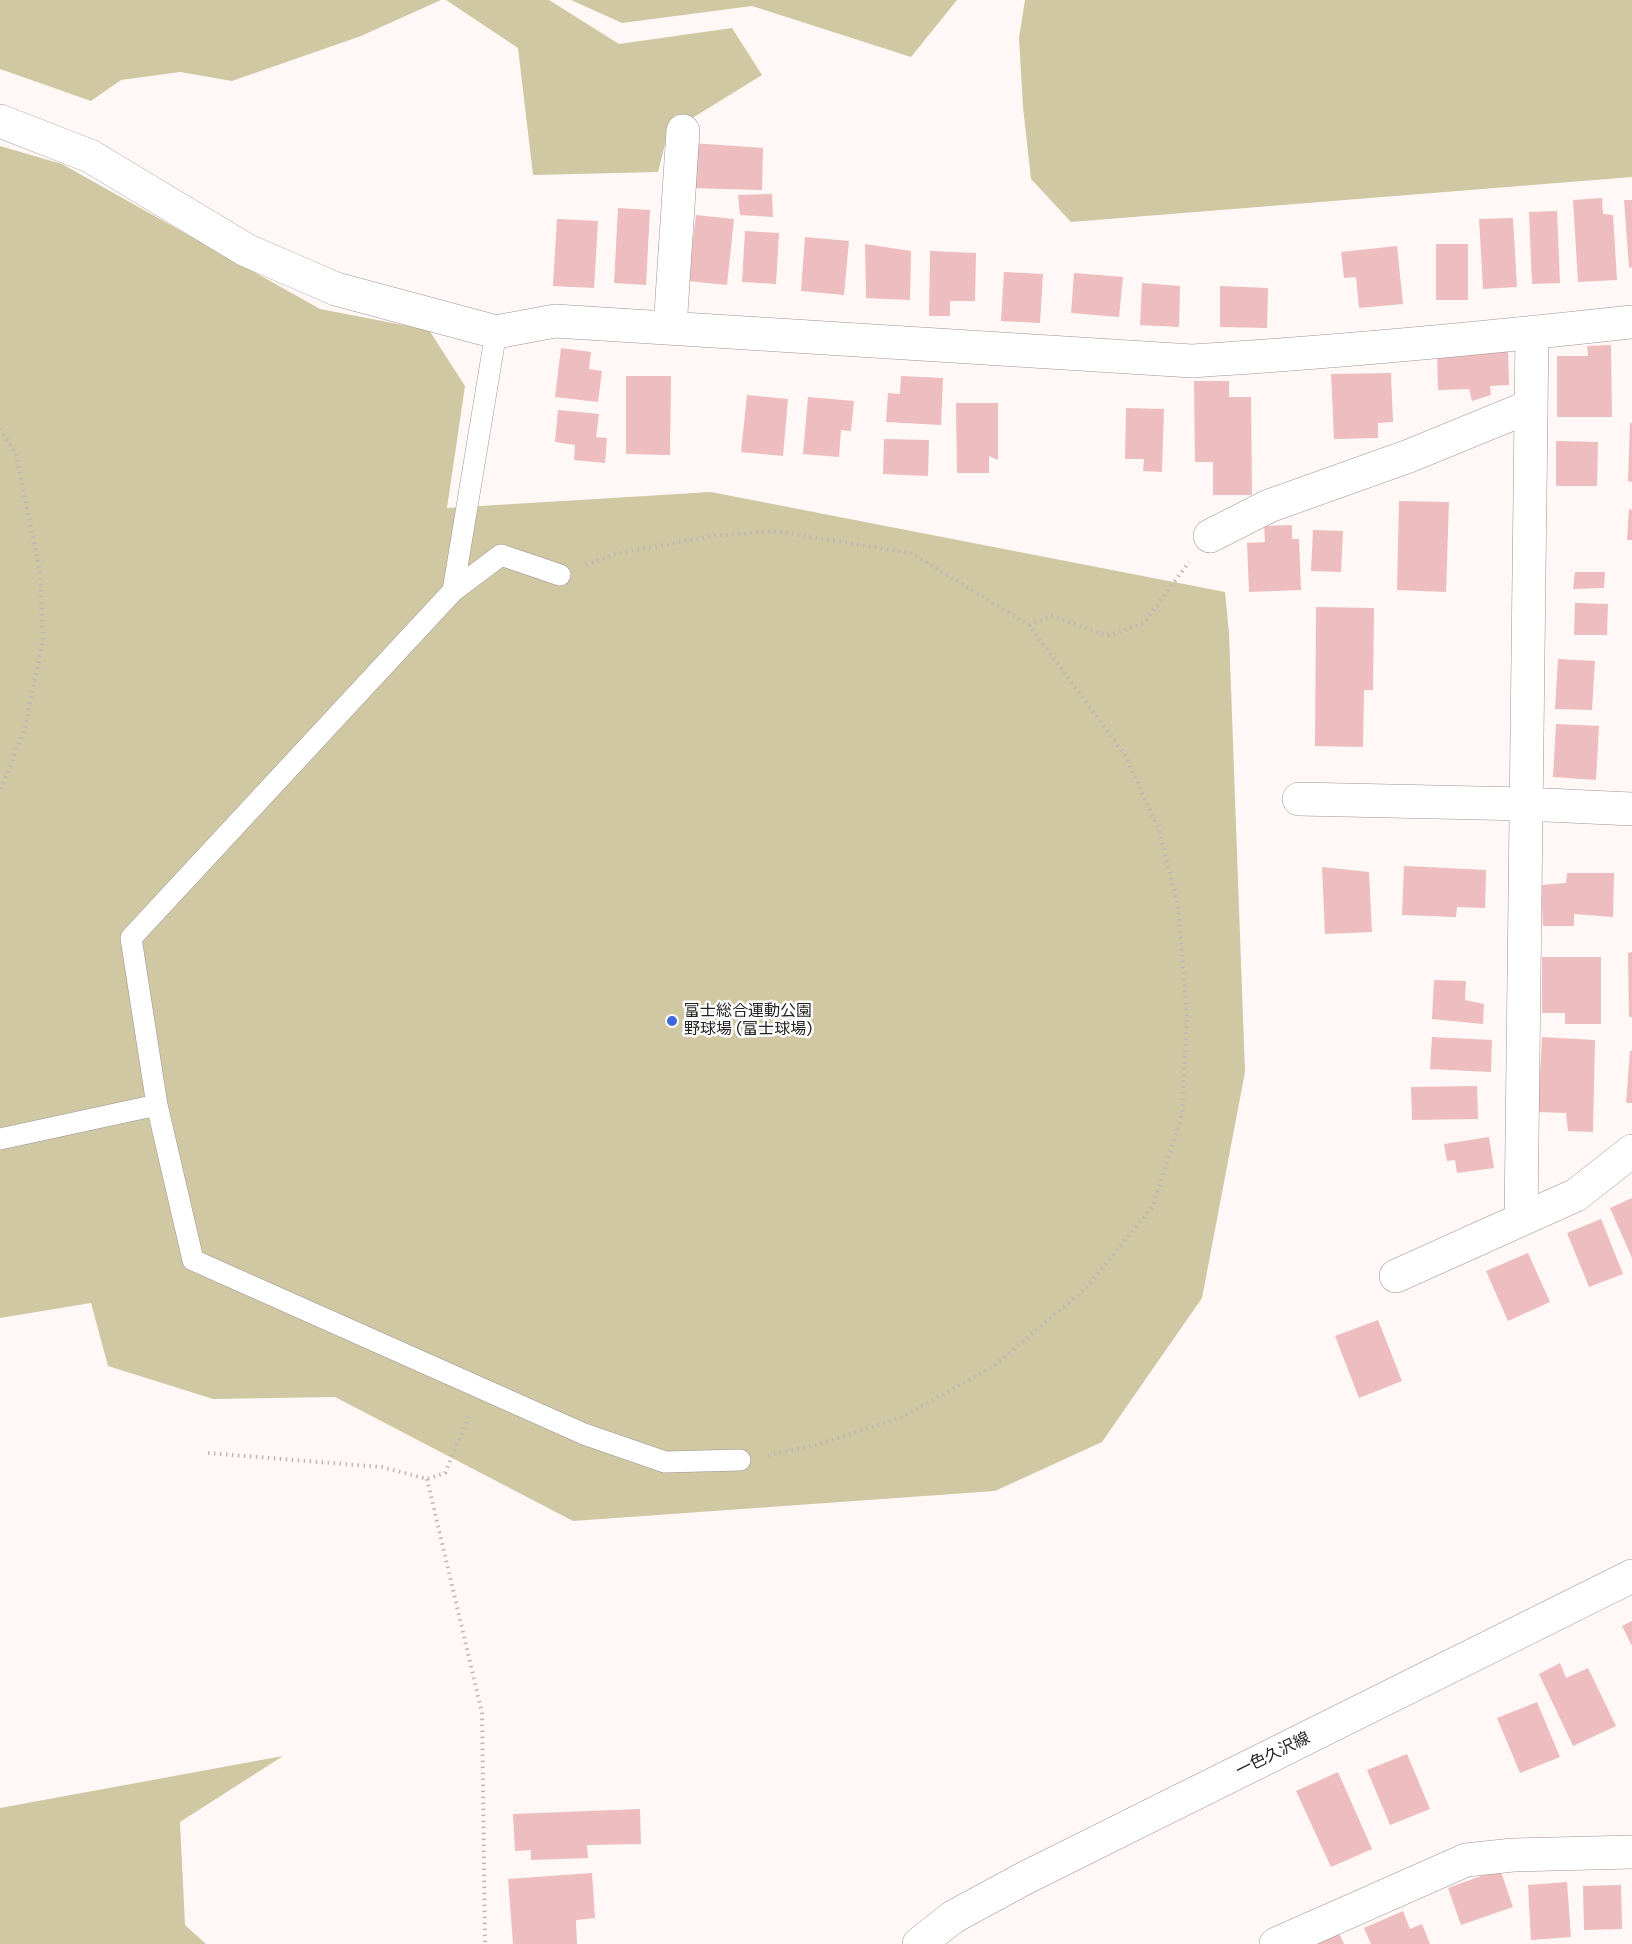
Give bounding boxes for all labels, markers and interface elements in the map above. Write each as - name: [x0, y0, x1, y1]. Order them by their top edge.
- place label: 富士総合運動公園 野球場 (富士球場): [684, 1002, 812, 1040]
- marker: 富士総合運動公園 野球場 (富士球場): [665, 1014, 679, 1028]
- street label: 一色久沢線: [1233, 1729, 1313, 1781]

